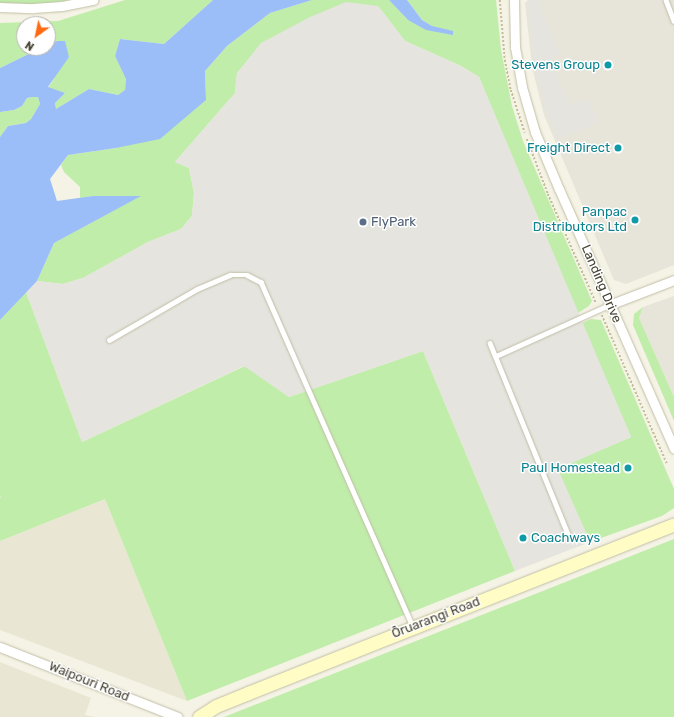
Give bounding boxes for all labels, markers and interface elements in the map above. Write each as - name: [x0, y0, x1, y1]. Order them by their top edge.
- north arrow: [16, 16, 56, 56]
- text: N: [23, 38, 37, 53]
- place label: Stevens Group: [511, 57, 600, 73]
- marker: Stevens Group: [603, 60, 613, 70]
- place label: Freight Direct: [527, 140, 610, 156]
- marker: Freight Direct: [613, 143, 623, 153]
- place label: Panpac Distributors Ltd: [533, 205, 627, 236]
- place label: FlyPark: [371, 214, 416, 230]
- marker: Panpac Distributors Ltd: [630, 215, 640, 225]
- marker: FlyPark: [358, 217, 368, 227]
- street label: Landing Drive: [578, 243, 624, 325]
- place label: Paul Homestead: [521, 460, 620, 476]
- marker: Paul Homestead: [623, 463, 633, 473]
- place label: Coachways: [531, 530, 600, 546]
- marker: Coachways: [518, 533, 528, 543]
- street label: Ōruarangi Road: [390, 594, 482, 642]
- street label: Waipouri Road: [46, 659, 132, 705]

